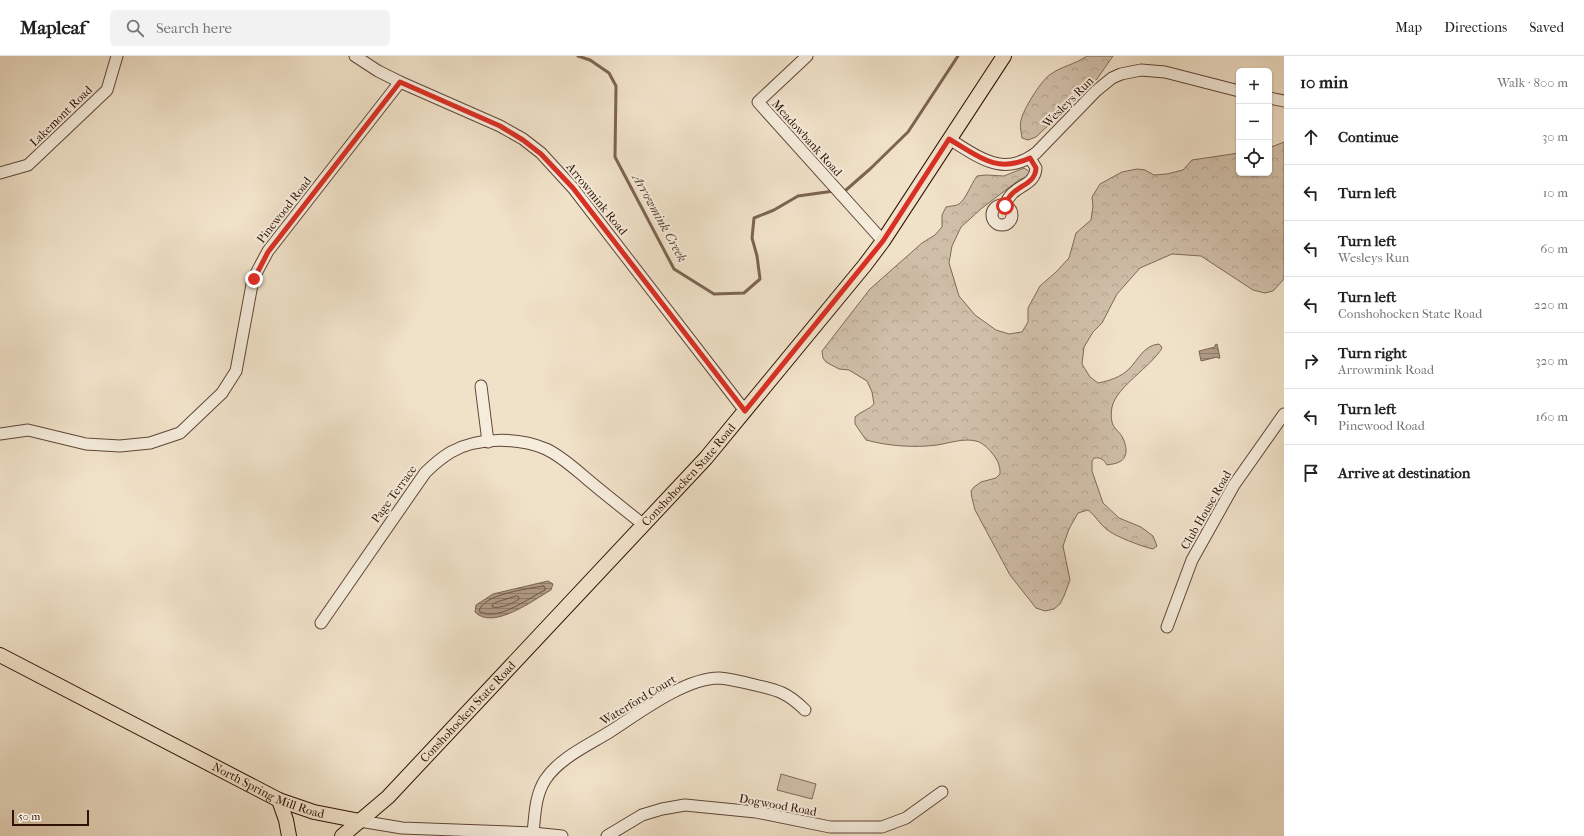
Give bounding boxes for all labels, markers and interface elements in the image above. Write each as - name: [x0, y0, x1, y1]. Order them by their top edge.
- search box: [110, 10, 390, 46]
- text: Mapleaf: [20, 17, 86, 39]
- icon: search: [124, 17, 146, 39]
- text: Search here: [156, 19, 232, 37]
- text: Map: [1395, 19, 1422, 36]
- text: Directions: [1444, 19, 1507, 36]
- text: Saved: [1529, 19, 1564, 36]
- map controls: [1236, 68, 1272, 176]
- button: +: [1236, 68, 1272, 104]
- text: 10 min: [1300, 72, 1348, 92]
- street label: Wesleys Run: [1039, 74, 1096, 131]
- text: Walk · 800 m: [1497, 75, 1568, 90]
- street label: Lakemont Road: [27, 82, 95, 149]
- street label: Meadowbank Road: [769, 97, 845, 179]
- button: −: [1236, 104, 1272, 140]
- icon: ahead: [1300, 126, 1322, 148]
- text: Continue: [1338, 128, 1398, 146]
- text: 30 m: [1542, 129, 1568, 144]
- button: locate: [1236, 140, 1272, 176]
- street label: Arrowmink Road: [563, 159, 631, 238]
- water label: Arrowmink Creek: [629, 170, 691, 265]
- street label: Pinewood Road: [254, 174, 314, 246]
- icon: left: [1300, 182, 1322, 204]
- text: Turn left: [1338, 184, 1396, 202]
- text: 10 m: [1543, 185, 1568, 200]
- route start: [996, 197, 1014, 215]
- text: Turn left: [1338, 232, 1396, 250]
- icon: left: [1300, 238, 1322, 260]
- text: 60 m: [1540, 241, 1568, 256]
- text: Wesleys Run: [1338, 250, 1409, 265]
- route end: [245, 270, 263, 288]
- text: Turn left: [1338, 288, 1396, 306]
- icon: left: [1300, 294, 1322, 316]
- text: 220 m: [1534, 297, 1568, 312]
- text: Conshohocken State Road: [1338, 306, 1482, 321]
- text: Turn right: [1338, 344, 1407, 362]
- icon: right: [1300, 350, 1322, 372]
- text: 320 m: [1535, 353, 1568, 368]
- text: Arrowmink Road: [1338, 362, 1434, 377]
- text: Turn left: [1338, 400, 1396, 418]
- icon: left: [1300, 406, 1322, 428]
- text: 160 m: [1536, 409, 1568, 424]
- text: Pinewood Road: [1338, 418, 1425, 433]
- street label: Conshohocken State Road: [639, 420, 739, 529]
- street label: Page Terrace: [368, 462, 420, 525]
- icon: arrive: [1300, 462, 1322, 484]
- text: Arrive at destination: [1338, 464, 1470, 482]
- street label: Club House Road: [1178, 468, 1234, 552]
- street label: Conshohocken State Road: [417, 658, 519, 765]
- street label: Waterford Court: [597, 672, 679, 729]
- street label: North Spring Mill Road: [210, 760, 326, 821]
- street label: Dogwood Road: [738, 791, 818, 819]
- scale bar: [12, 808, 89, 827]
- text: 50 m: [18, 810, 40, 823]

